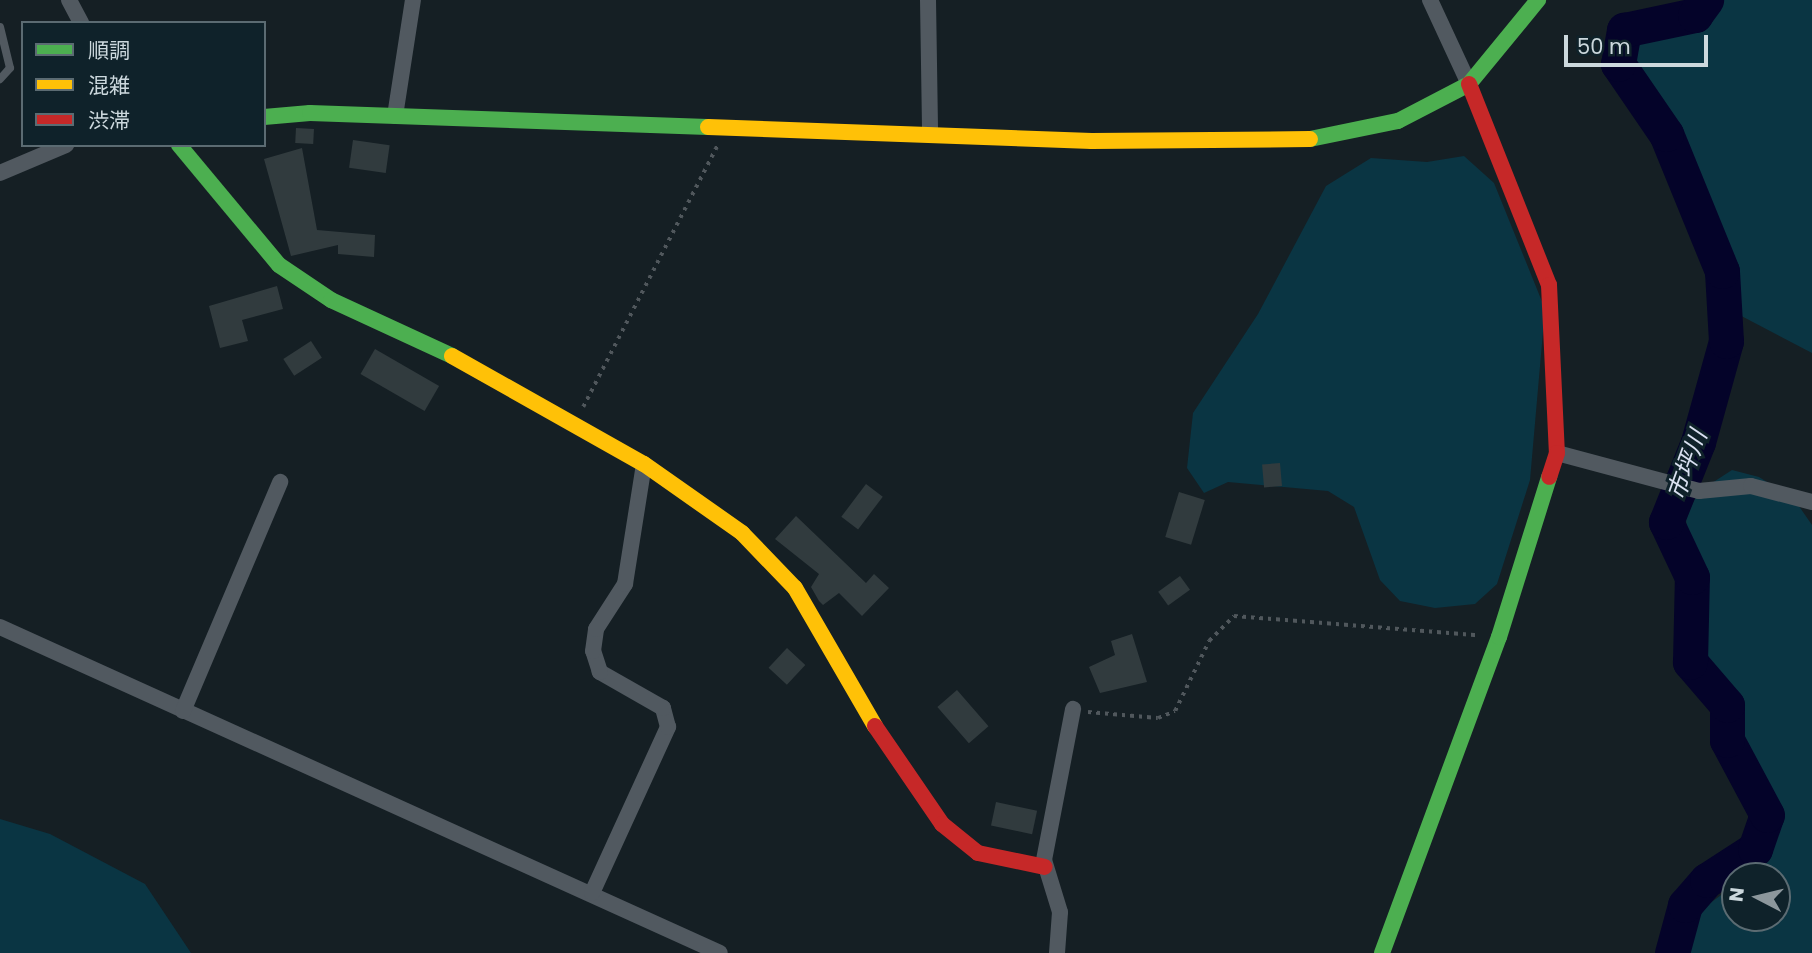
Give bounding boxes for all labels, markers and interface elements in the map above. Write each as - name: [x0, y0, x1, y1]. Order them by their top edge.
- legend: [21, 21, 266, 147]
- scale bar: [1567, 21, 1710, 65]
- text: 50 m: [1577, 32, 1631, 61]
- text: 順調: [88, 36, 130, 65]
- text: 混雑: [88, 71, 130, 100]
- text: 渋滞: [88, 106, 130, 135]
- water label: 市坪川: [1661, 426, 1713, 504]
- north arrow: [1721, 862, 1791, 932]
- text: N: [1722, 886, 1751, 903]

